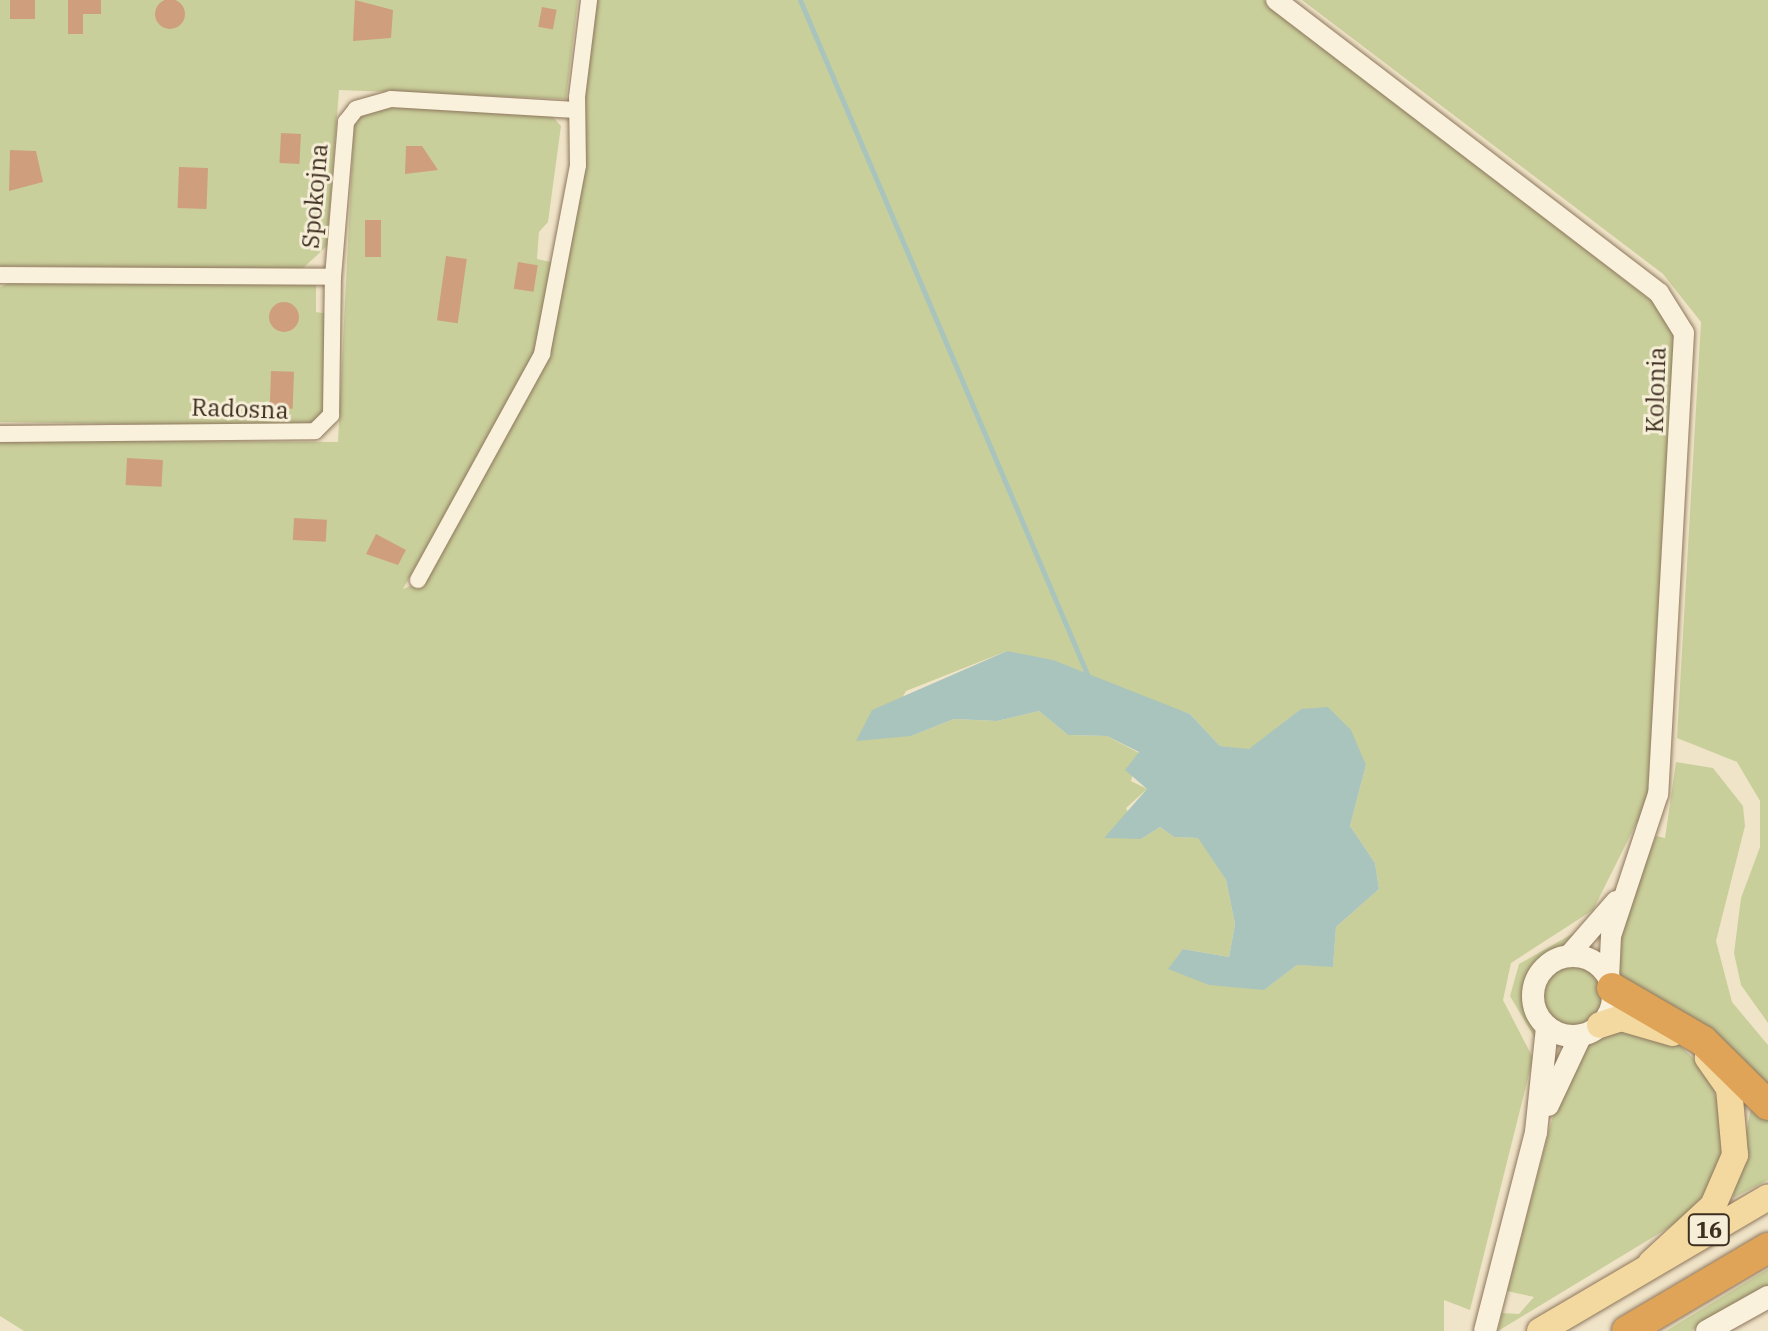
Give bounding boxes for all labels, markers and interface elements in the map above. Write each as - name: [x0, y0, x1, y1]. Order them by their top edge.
- street label: Spokojna: [296, 142, 334, 250]
- street label: Kolonia: [1640, 346, 1672, 434]
- street label: Radosna: [191, 393, 289, 425]
- road number: 16: [1687, 1212, 1731, 1248]

